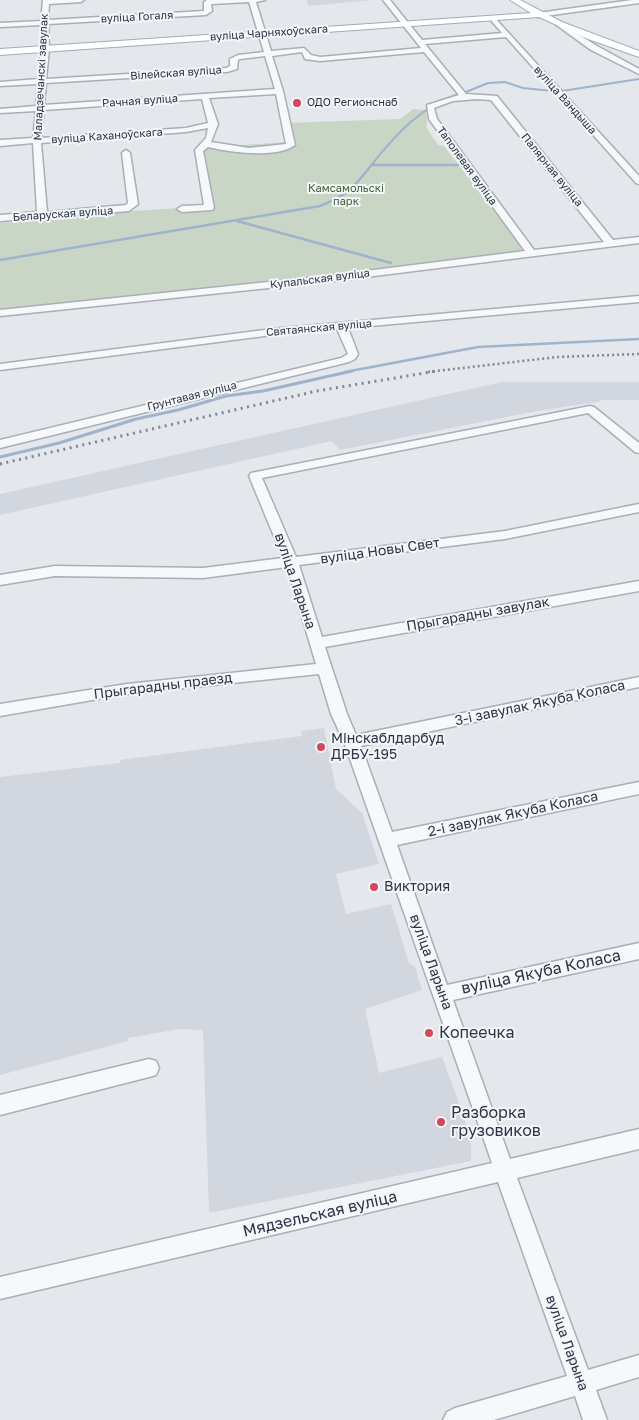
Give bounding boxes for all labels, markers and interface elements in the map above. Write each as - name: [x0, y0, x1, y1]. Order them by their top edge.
- street label: вуліца Гогаля: [100, 9, 174, 25]
- street label: Маладзечанскі завулак: [31, 13, 51, 141]
- street label: вуліца Чарняхоўскага: [210, 22, 328, 44]
- street label: Вілейская вуліца: [130, 63, 222, 83]
- street label: вуліца Вандыша: [531, 63, 599, 137]
- street label: Рачная вуліца: [102, 92, 178, 110]
- place label: ОДО Регионснаб: [307, 96, 398, 110]
- marker: ОДО Регионснаб: [291, 97, 303, 109]
- street label: Таполевая вуліца: [434, 124, 500, 208]
- street label: вуліца Каханоўскага: [51, 126, 163, 146]
- street label: Палярная вуліца: [518, 131, 586, 209]
- park label: Камсамольскі парк: [308, 182, 384, 208]
- street label: Беларуская вуліца: [12, 204, 114, 224]
- street label: Купальская вуліца: [269, 266, 371, 292]
- street label: Святаянская вуліца: [266, 317, 372, 339]
- street label: Грунтавая вуліца: [146, 379, 238, 413]
- street label: вуліца Ларына: [271, 531, 319, 631]
- street label: вуліца Новы Свет: [319, 534, 441, 568]
- street label: Прыгарадны завулак: [405, 593, 551, 635]
- street label: Прыгарадны праезд: [93, 669, 233, 703]
- street label: 3-і завулак Якуба Коласа: [453, 677, 627, 729]
- place label: Мінскаблдарбуд ДРБУ-195: [331, 731, 444, 764]
- marker: Мінскаблдарбуд ДРБУ-195: [315, 741, 327, 753]
- street label: 2-і завулак Якуба Коласа: [426, 788, 600, 840]
- place label: Виктория: [384, 879, 450, 895]
- marker: Виктория: [368, 881, 380, 893]
- street label: вуліца Ларына: [406, 912, 456, 1012]
- street label: вуліца Якуба Коласа: [460, 946, 622, 998]
- place label: Копеечка: [439, 1023, 515, 1043]
- marker: Копеечка: [423, 1027, 435, 1039]
- place label: Разборка грузовиков: [451, 1103, 541, 1141]
- marker: Разборка грузовиков: [435, 1116, 447, 1128]
- street label: Мядзельская вуліца: [241, 1187, 399, 1241]
- street label: вуліца Ларына: [542, 1293, 592, 1393]

